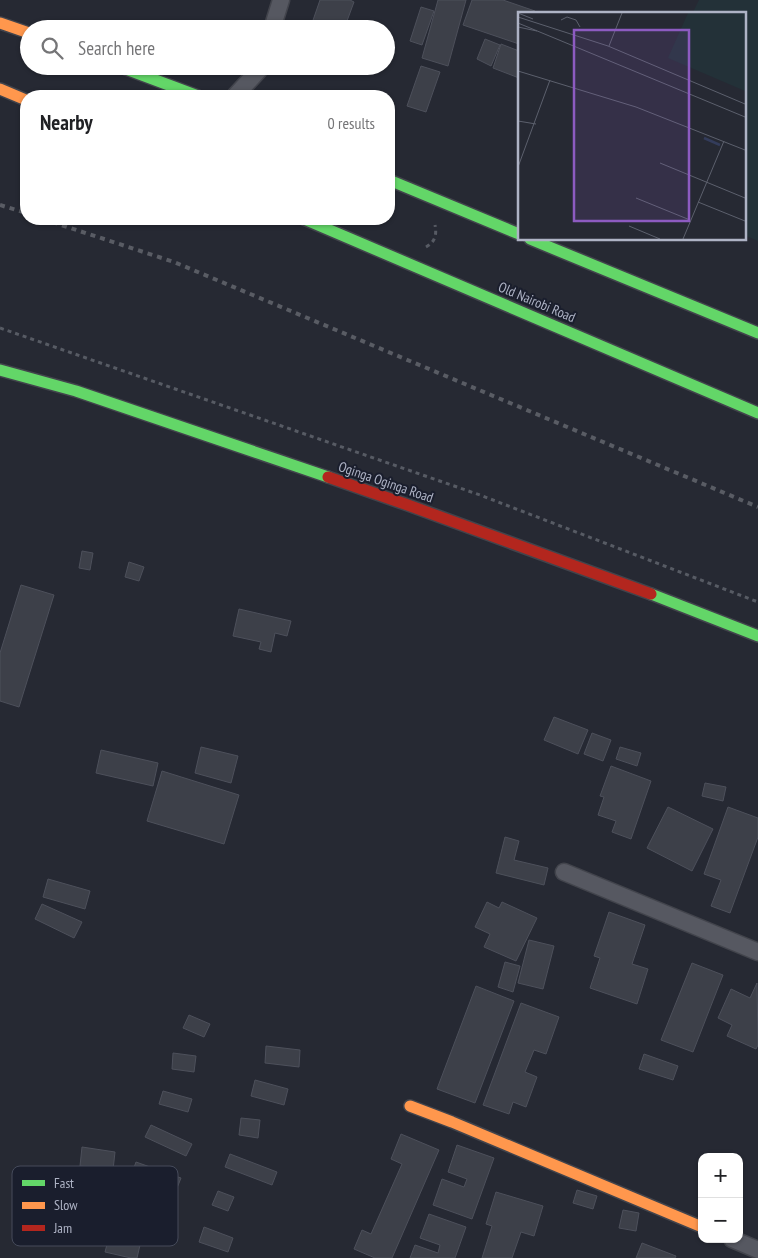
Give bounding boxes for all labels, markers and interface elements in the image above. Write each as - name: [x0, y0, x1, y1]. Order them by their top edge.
- inset map: [518, 12, 746, 240]
- search box: [20, 20, 395, 75]
- icon: search: [38, 34, 66, 62]
- text: Search here: [78, 36, 155, 60]
- text: Nearby: [40, 109, 93, 136]
- text: 0 results: [328, 113, 375, 133]
- street label: Old Nairobi Road: [496, 278, 578, 326]
- street label: Oginga Oginga Road: [336, 457, 436, 507]
- map controls: [698, 1153, 743, 1243]
- button: +: [698, 1153, 743, 1198]
- legend: [12, 1166, 178, 1246]
- text: Fast: [54, 1174, 74, 1192]
- text: Slow: [54, 1196, 78, 1214]
- button: −: [698, 1198, 743, 1243]
- text: Jam: [53, 1219, 72, 1237]

